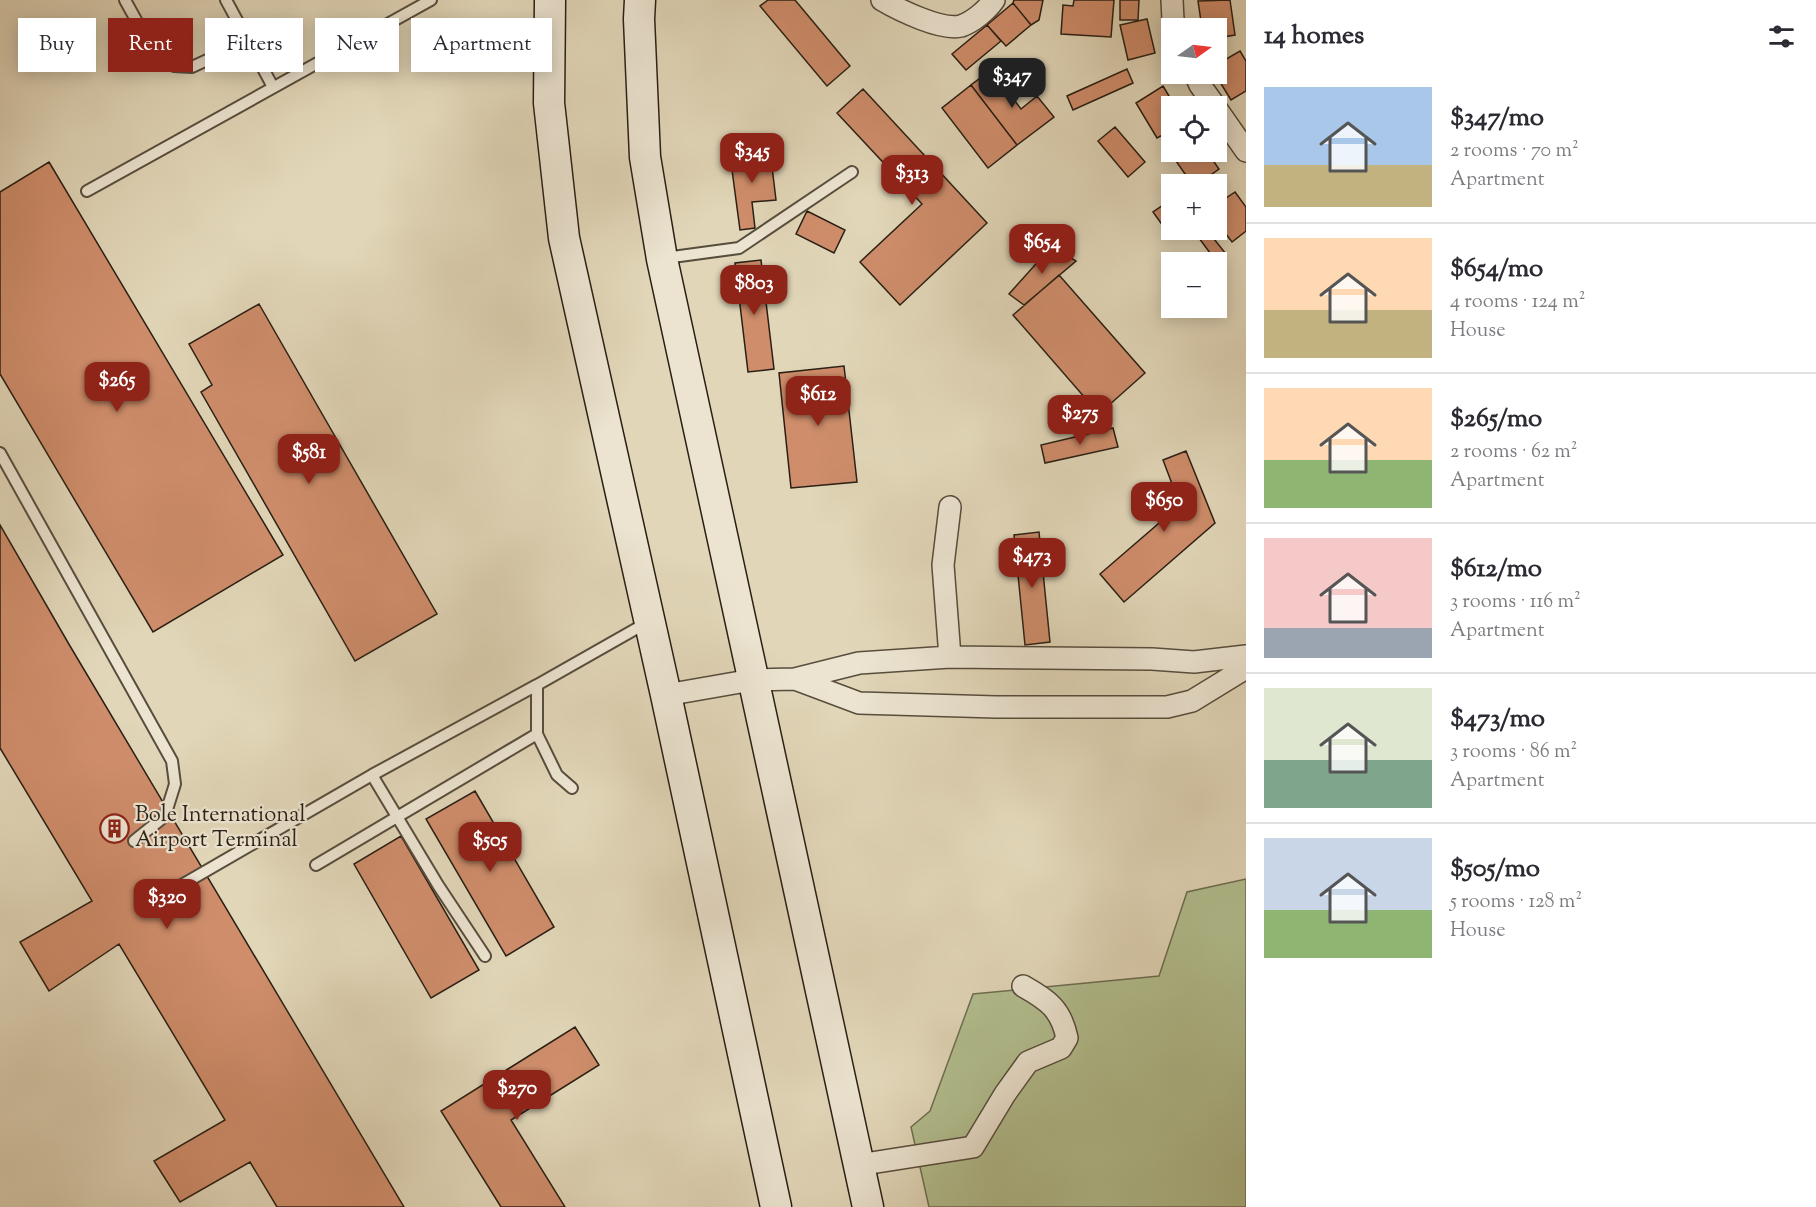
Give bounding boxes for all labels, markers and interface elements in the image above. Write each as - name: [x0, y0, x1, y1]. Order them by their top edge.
- chip: Buy: [18, 18, 96, 72]
- chip: Rent: [108, 18, 193, 72]
- chip: Filters: [205, 18, 303, 72]
- chip: New: [315, 18, 399, 72]
- chip: Apartment: [411, 18, 552, 72]
- north arrow: [1161, 18, 1227, 84]
- map controls: [1161, 18, 1227, 318]
- text: 14 homes: [1264, 18, 1364, 55]
- icon: filters: [1765, 20, 1798, 53]
- pin: $347: [976, 58, 1048, 109]
- text: $347: [993, 63, 1031, 92]
- button: locate: [1161, 96, 1227, 162]
- text: $347/mo: [1450, 100, 1544, 137]
- icon: home: [1312, 111, 1384, 183]
- pin: $345: [716, 133, 788, 184]
- text: 2 rooms · 70 m²: [1450, 137, 1579, 166]
- text: $345: [734, 138, 770, 167]
- pin: $313: [876, 155, 948, 206]
- text: $313: [895, 160, 929, 189]
- text: Apartment: [1450, 166, 1545, 195]
- button: +: [1161, 174, 1227, 240]
- pin: $654: [1006, 224, 1078, 275]
- text: $654: [1023, 229, 1061, 258]
- text: $654/mo: [1450, 251, 1543, 288]
- button: −: [1161, 252, 1227, 318]
- icon: home: [1312, 262, 1384, 334]
- pin: $803: [718, 265, 790, 316]
- text: $803: [734, 270, 774, 299]
- text: 4 rooms · 124 m²: [1450, 288, 1585, 317]
- text: House: [1450, 317, 1505, 346]
- pin: $265: [81, 362, 153, 413]
- text: $265: [99, 367, 135, 396]
- pin: $612: [782, 376, 854, 427]
- text: $612: [800, 381, 836, 410]
- pin: $275: [1044, 395, 1116, 446]
- text: $275: [1062, 400, 1098, 429]
- text: $265/mo: [1450, 401, 1542, 438]
- icon: home: [1312, 412, 1384, 484]
- pin: $581: [273, 434, 345, 485]
- text: 2 rooms · 62 m²: [1450, 438, 1578, 467]
- text: $581: [292, 439, 326, 468]
- text: Apartment: [1450, 467, 1545, 496]
- pin: $650: [1128, 482, 1200, 533]
- text: $650: [1145, 487, 1183, 516]
- pin: $473: [996, 538, 1068, 589]
- text: $473: [1013, 543, 1051, 572]
- text: $612/mo: [1450, 551, 1542, 588]
- icon: home: [1312, 562, 1384, 634]
- text: 3 rooms · 116 m²: [1450, 588, 1581, 617]
- text: Apartment: [1450, 617, 1545, 646]
- text: $473/mo: [1450, 701, 1545, 738]
- icon: home: [1312, 712, 1384, 784]
- text: 3 rooms · 86 m²: [1450, 738, 1577, 767]
- text: Apartment: [1450, 767, 1545, 796]
- place label: Bole International Airport Terminal: [135, 800, 306, 857]
- building icon: Bole International Airport Terminal: [98, 813, 130, 845]
- pin: $505: [454, 822, 526, 873]
- text: $505: [473, 827, 507, 856]
- text: $505/mo: [1450, 851, 1540, 888]
- icon: home: [1312, 862, 1384, 934]
- pin: $320: [131, 879, 203, 930]
- text: $320: [148, 884, 186, 913]
- text: 5 rooms · 128 m²: [1450, 888, 1582, 917]
- text: House: [1450, 917, 1505, 946]
- pin: $270: [481, 1070, 553, 1121]
- text: $270: [497, 1075, 537, 1104]

